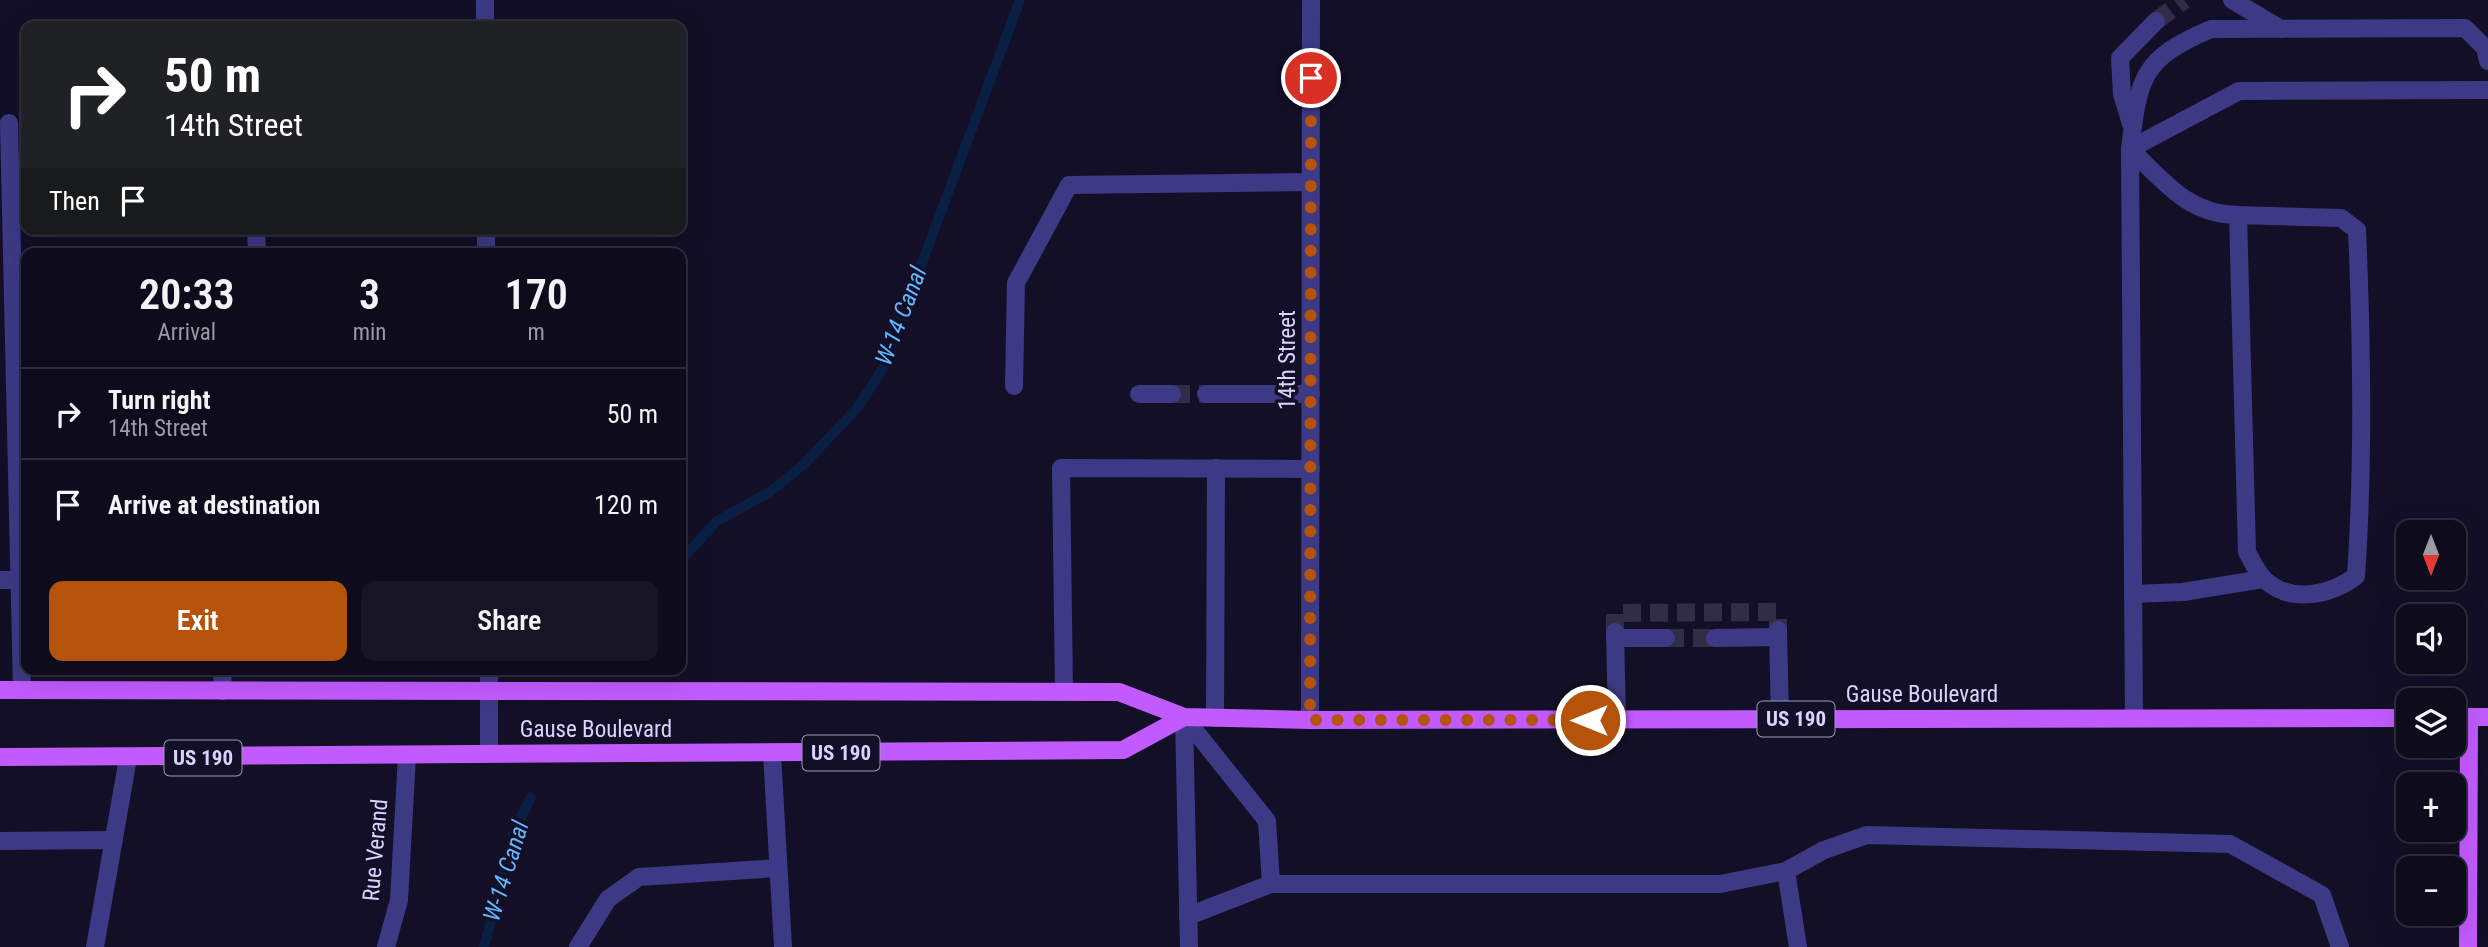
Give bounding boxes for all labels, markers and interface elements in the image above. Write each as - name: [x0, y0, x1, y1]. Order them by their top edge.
- text: 50 m: [164, 47, 261, 104]
- pin: [1281, 48, 1341, 108]
- icon: right: [49, 49, 140, 140]
- icon: arrive: [1292, 59, 1330, 97]
- text: 14th Street: [164, 106, 303, 144]
- icon: arrive: [114, 182, 152, 220]
- text: Then: [49, 186, 100, 216]
- water label: W-14 Canal: [869, 262, 933, 369]
- text: 20:33: [139, 270, 235, 319]
- text: 3: [359, 270, 380, 319]
- text: 170: [505, 270, 568, 319]
- street label: 14th Street: [1274, 310, 1301, 410]
- text: Arrival: [158, 319, 216, 346]
- text: min: [353, 319, 386, 346]
- text: m: [528, 319, 545, 346]
- text: Turn right: [108, 385, 210, 415]
- icon: right: [49, 395, 87, 433]
- text: 50 m: [607, 399, 658, 429]
- text: 14th Street: [108, 415, 208, 442]
- icon: arrive: [49, 486, 87, 524]
- text: Arrive at destination: [108, 490, 320, 520]
- text: 120 m: [594, 490, 658, 520]
- north arrow: [2396, 520, 2466, 590]
- map controls: [2396, 520, 2466, 926]
- button: Exit: [49, 581, 347, 661]
- button: Share: [361, 581, 658, 661]
- button: sound: [2396, 604, 2466, 674]
- street label: Gause Boulevard: [1846, 681, 1998, 708]
- position arrow: [1553, 683, 1627, 757]
- button: layers: [2396, 688, 2466, 758]
- road number: US 190: [1758, 702, 1834, 736]
- street label: Gause Boulevard: [520, 716, 672, 743]
- road number: US 190: [802, 736, 880, 770]
- road number: US 190: [164, 740, 242, 776]
- button: +: [2396, 772, 2466, 842]
- street label: Rue Verand: [358, 798, 393, 902]
- water label: W-14 Canal: [477, 817, 535, 925]
- button: −: [2396, 856, 2466, 926]

